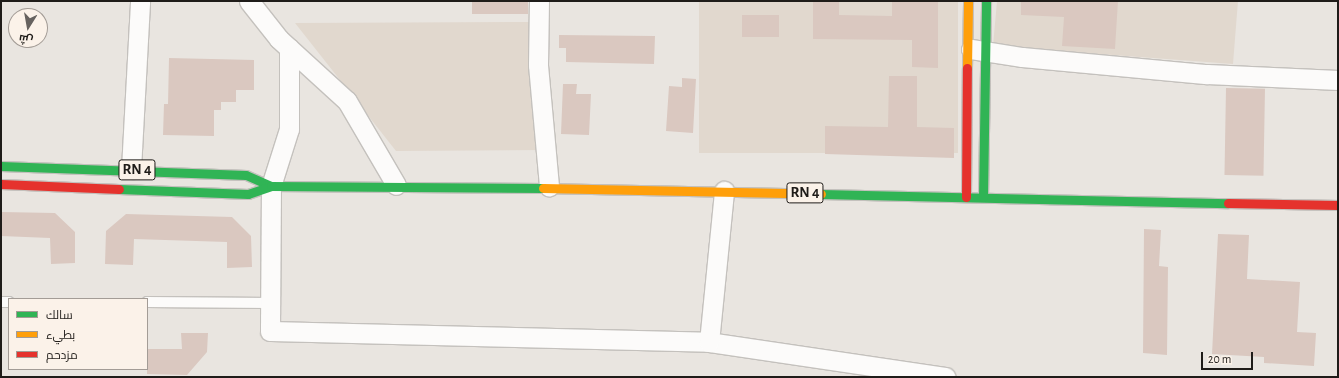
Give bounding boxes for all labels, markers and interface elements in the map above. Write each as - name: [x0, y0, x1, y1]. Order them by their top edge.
- north arrow: [8, 8, 48, 48]
- text: ش: [18, 33, 34, 46]
- road number: RN 4: [118, 157, 156, 183]
- road number: RN 4: [786, 180, 824, 206]
- legend: [8, 298, 148, 370]
- text: سالك: [46, 309, 73, 321]
- text: بطيء: [46, 329, 75, 341]
- scale bar: [1203, 344, 1255, 370]
- text: مزدحم: [46, 349, 78, 361]
- text: 20 m: [1208, 353, 1231, 365]

